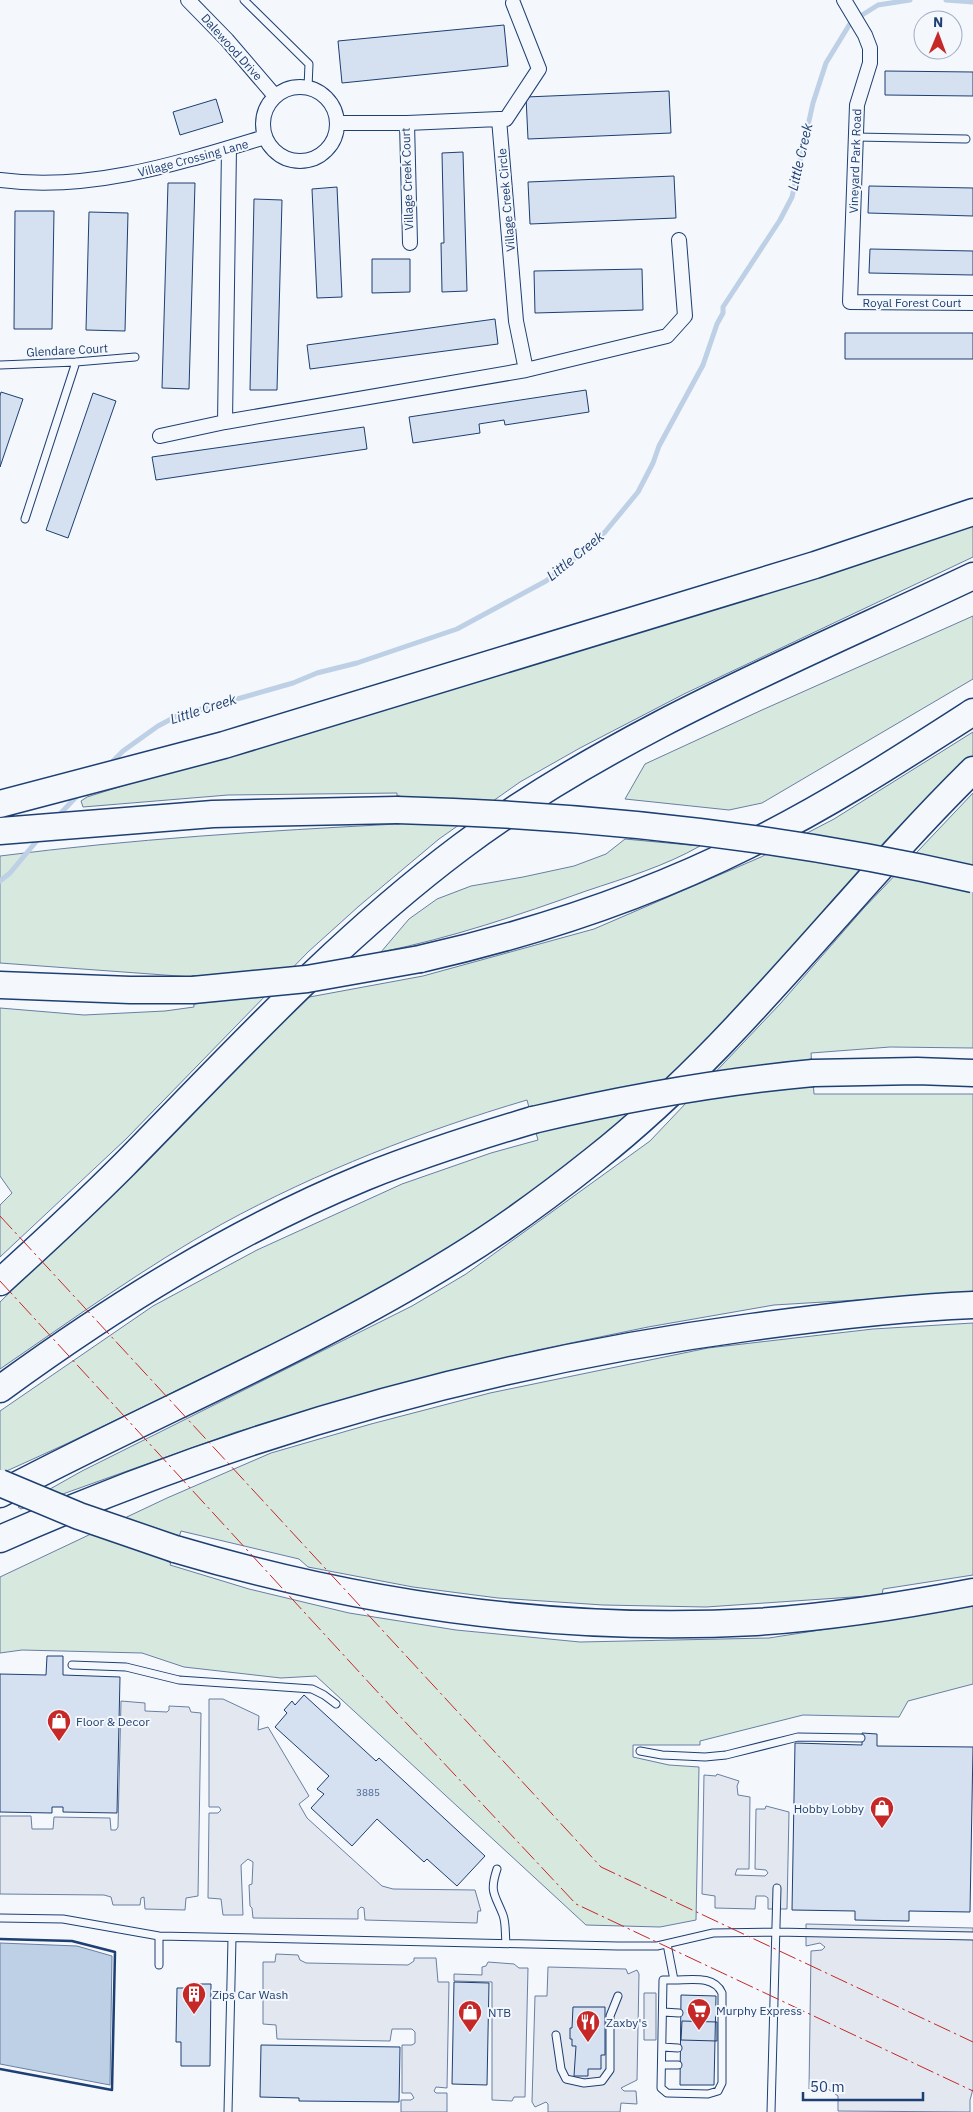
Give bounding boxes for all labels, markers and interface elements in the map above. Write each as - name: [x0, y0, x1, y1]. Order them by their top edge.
- north arrow: [913, 10, 963, 60]
- street label: Dalewood Drive: [198, 11, 266, 84]
- text: N: [933, 13, 943, 31]
- street label: Vineyard Park Road: [846, 108, 864, 214]
- water label: Little Creek: [784, 121, 817, 192]
- street label: Village Creek Court: [398, 127, 416, 231]
- street label: Village Crossing Lane: [136, 136, 250, 180]
- street label: Village Creek Circle: [494, 147, 518, 252]
- street label: Royal Forest Court: [862, 295, 962, 310]
- street label: Glendare Court: [26, 340, 108, 360]
- water label: Little Creek: [543, 527, 608, 585]
- water label: Little Creek: [168, 690, 239, 728]
- shop icon: Floor & Decor: [46, 1708, 72, 1742]
- place label: Floor & Decor: [76, 1714, 150, 1729]
- house number: 3885: [356, 1786, 380, 1799]
- shop icon: Hobby Lobby: [869, 1795, 895, 1829]
- place label: Hobby Lobby: [794, 1801, 864, 1816]
- building icon: Zips Car Wash: [181, 1981, 207, 2015]
- place label: Zips Car Wash: [212, 1987, 288, 2002]
- supermarket icon: Murphy Express: [686, 1997, 712, 2031]
- shop icon: NTB: [457, 1999, 483, 2033]
- place label: Murphy Express: [716, 2003, 802, 2018]
- place label: NTB: [488, 2005, 511, 2020]
- restaurant icon: Zaxby's: [575, 2009, 601, 2043]
- place label: Zaxby's: [606, 2015, 647, 2030]
- scale bar: [803, 2070, 923, 2102]
- text: 50 m: [810, 2077, 845, 2096]

